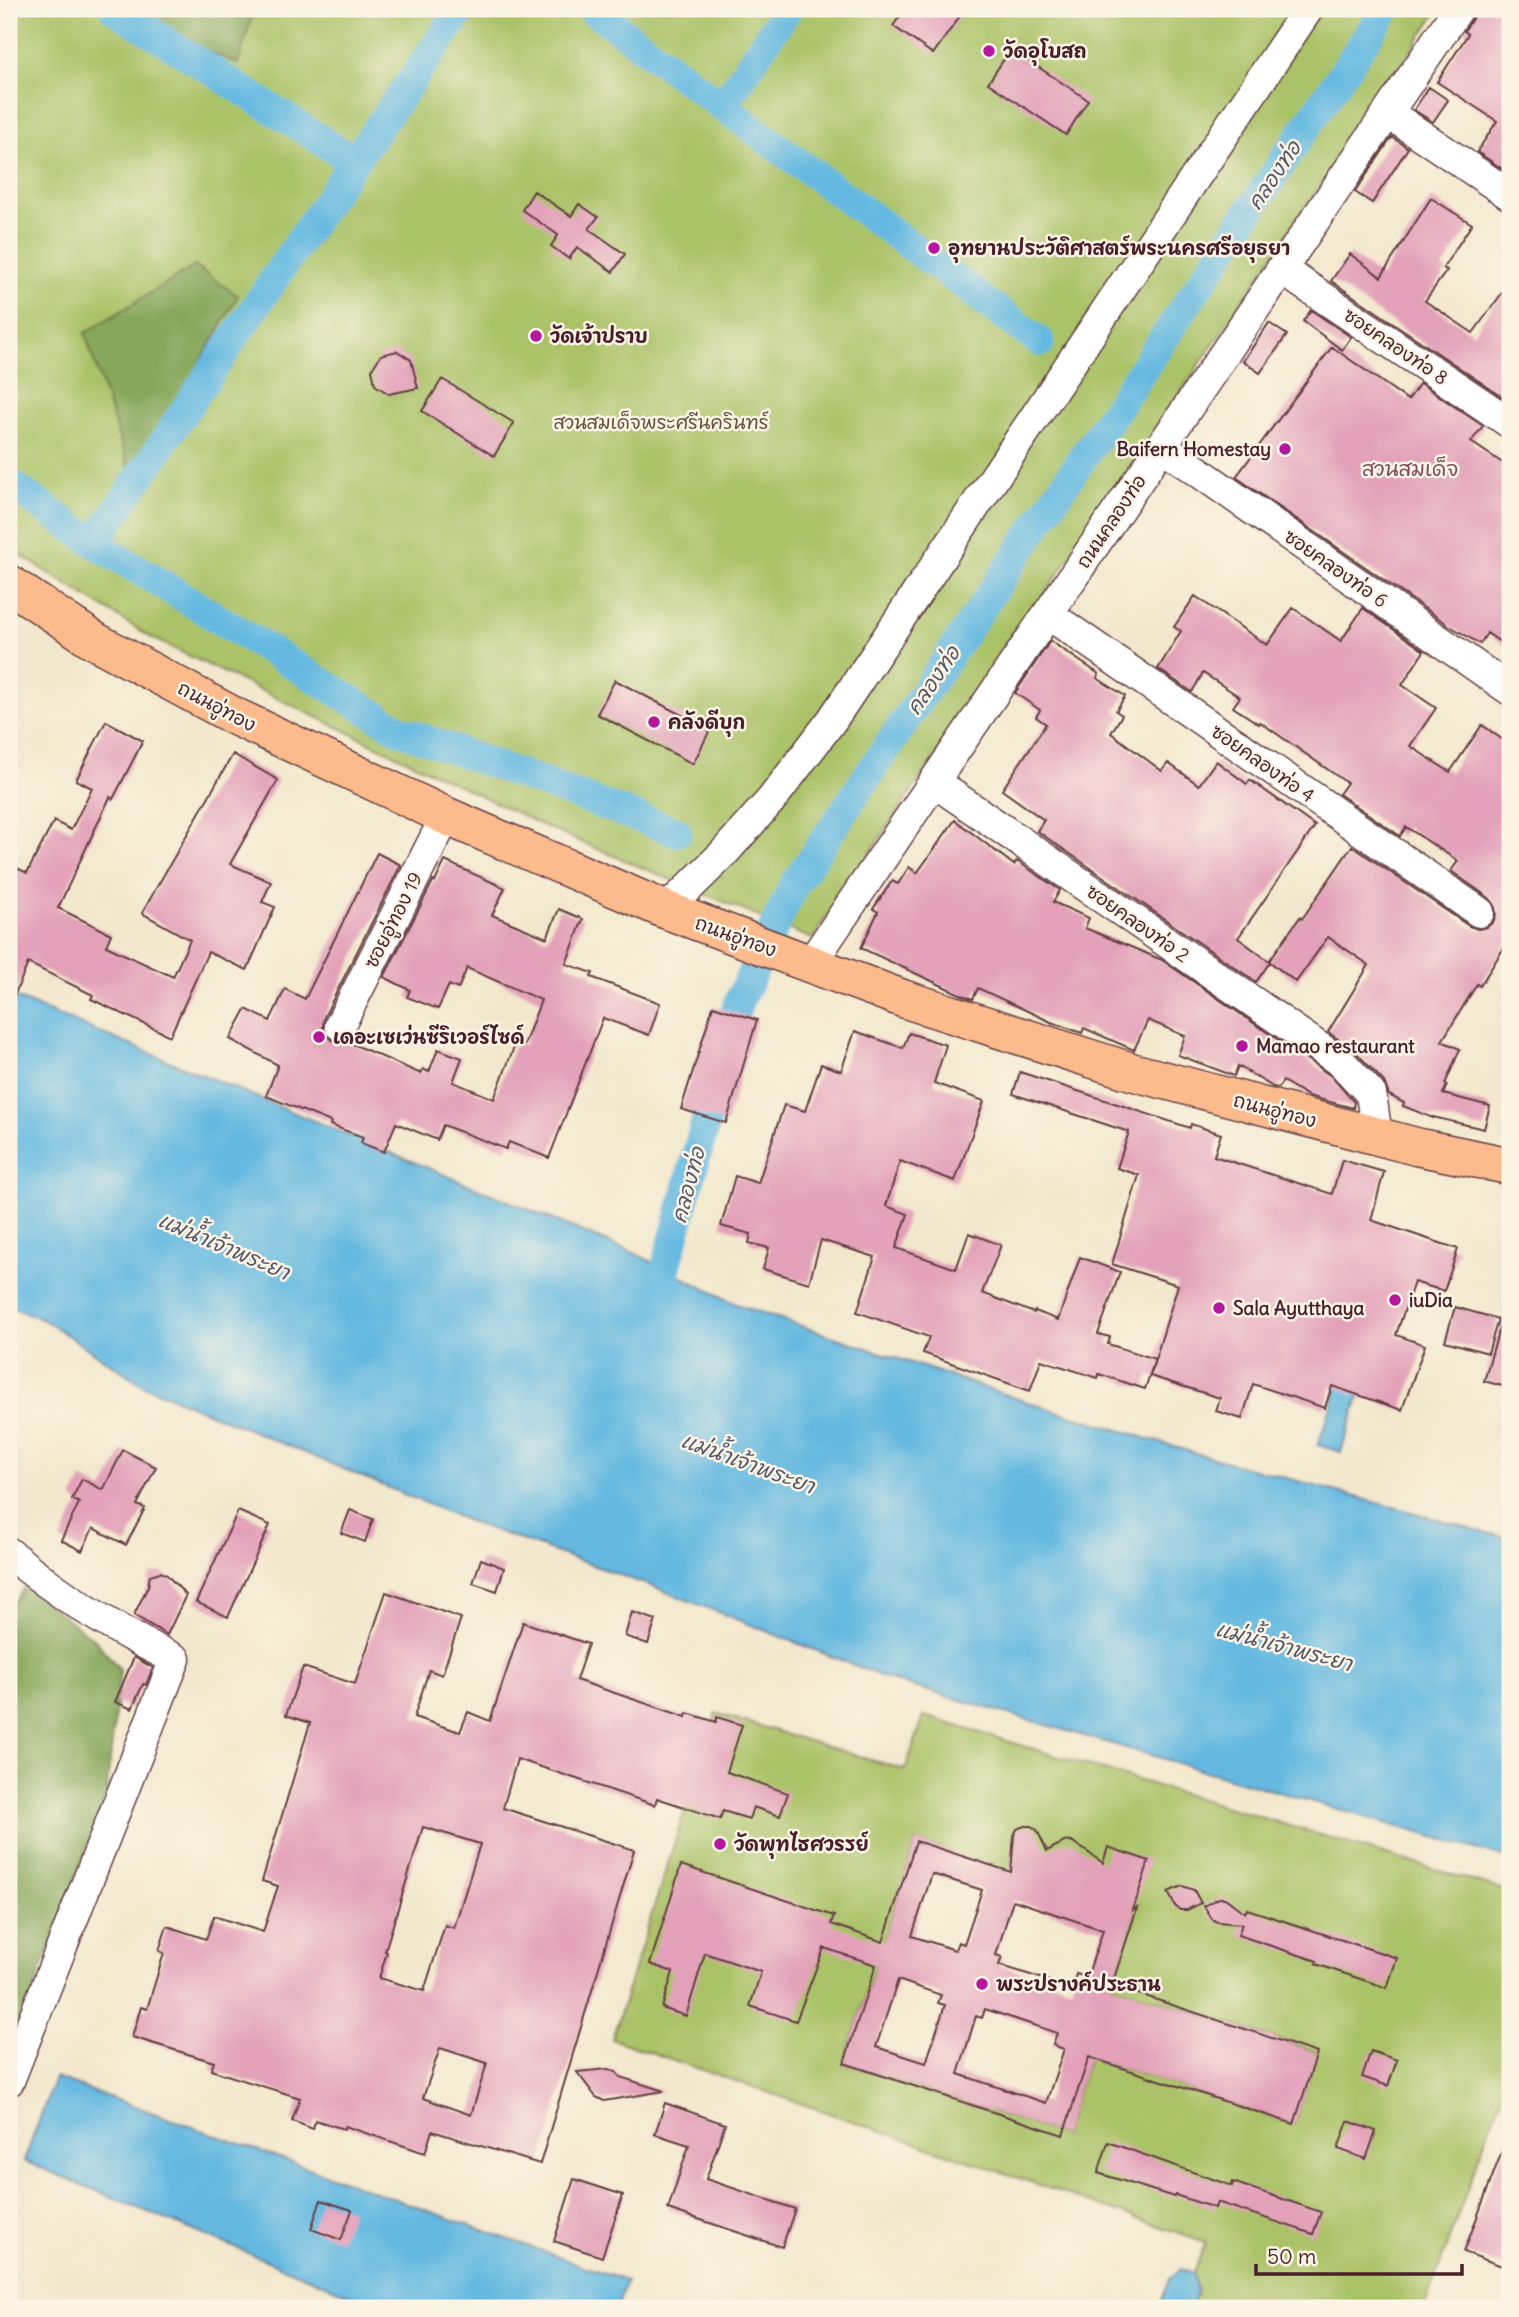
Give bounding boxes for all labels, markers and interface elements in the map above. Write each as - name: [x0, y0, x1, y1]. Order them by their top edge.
- place label: วัดอุโบสถ: [1003, 38, 1087, 66]
- marker: วัดอุโบสถ: [981, 43, 997, 59]
- water label: คลองท่อ: [1241, 134, 1308, 215]
- place label: อุทยานประวัติศาสตร์พระนครศรีอยุธยา: [948, 235, 1290, 263]
- marker: อุทยานประวัติศาสตร์พระนครศรีอยุธยา: [926, 240, 942, 256]
- street label: ซอยคลองท่อ 8: [1339, 302, 1453, 390]
- place label: วัดเจ้าปราบ: [550, 323, 648, 348]
- marker: วัดเจ้าปราบ: [528, 328, 544, 344]
- park label: สวนสมเด็จพระศรีนครินทร์: [553, 410, 769, 434]
- place label: Baifern Homestay: [1116, 437, 1271, 461]
- marker: Baifern Homestay: [1277, 441, 1293, 457]
- district label: สวนสมเด็จ: [1362, 455, 1458, 482]
- street label: ถนนคลองท่อ: [1071, 469, 1151, 573]
- street label: ซอยคลองท่อ 6: [1280, 524, 1392, 612]
- water label: คลองท่อ: [900, 639, 967, 720]
- street label: ถนนอู่ทอง: [172, 675, 260, 739]
- place label: คลังดีบุก: [668, 709, 745, 737]
- marker: คลังดีบุก: [646, 714, 662, 730]
- street label: ซอยคลองท่อ 4: [1207, 719, 1319, 807]
- street label: ซอยอู่ทอง 19: [359, 868, 430, 973]
- street label: ซอยคลองท่อ 2: [1082, 879, 1194, 967]
- street label: ถนนอู่ทอง: [691, 910, 780, 965]
- place label: เดอะเซเว่นซีริเวอร์ไซด์: [333, 1024, 525, 1049]
- marker: เดอะเซเว่นซีริเวอร์ไซด์: [311, 1029, 327, 1045]
- place label: Mamao restaurant: [1256, 1034, 1415, 1058]
- marker: Mamao restaurant: [1234, 1038, 1250, 1054]
- street label: ถนนอู่ทอง: [1230, 1087, 1319, 1135]
- water label: คลองท่อ: [665, 1143, 711, 1226]
- water label: แม่น้ำเจ้าพระยา: [154, 1201, 298, 1286]
- place label: iuDia: [1409, 1288, 1453, 1312]
- marker: iuDia: [1387, 1292, 1403, 1308]
- place label: Sala Ayutthaya: [1233, 1296, 1364, 1320]
- marker: Sala Ayutthaya: [1211, 1300, 1227, 1316]
- water label: แม่น้ำเจ้าพระยา: [678, 1421, 822, 1500]
- water label: แม่น้ำเจ้าพระยา: [1213, 1609, 1358, 1678]
- place label: วัดพุทไธศวรรย์: [734, 1831, 869, 1859]
- marker: วัดพุทไธศวรรย์: [712, 1836, 728, 1852]
- place label: พระปรางค์ประธาน: [996, 1971, 1161, 1996]
- marker: พระปรางค์ประธาน: [974, 1976, 990, 1992]
- scale bar: [1256, 2233, 1463, 2277]
- text: 50 m: [1267, 2243, 1316, 2270]

